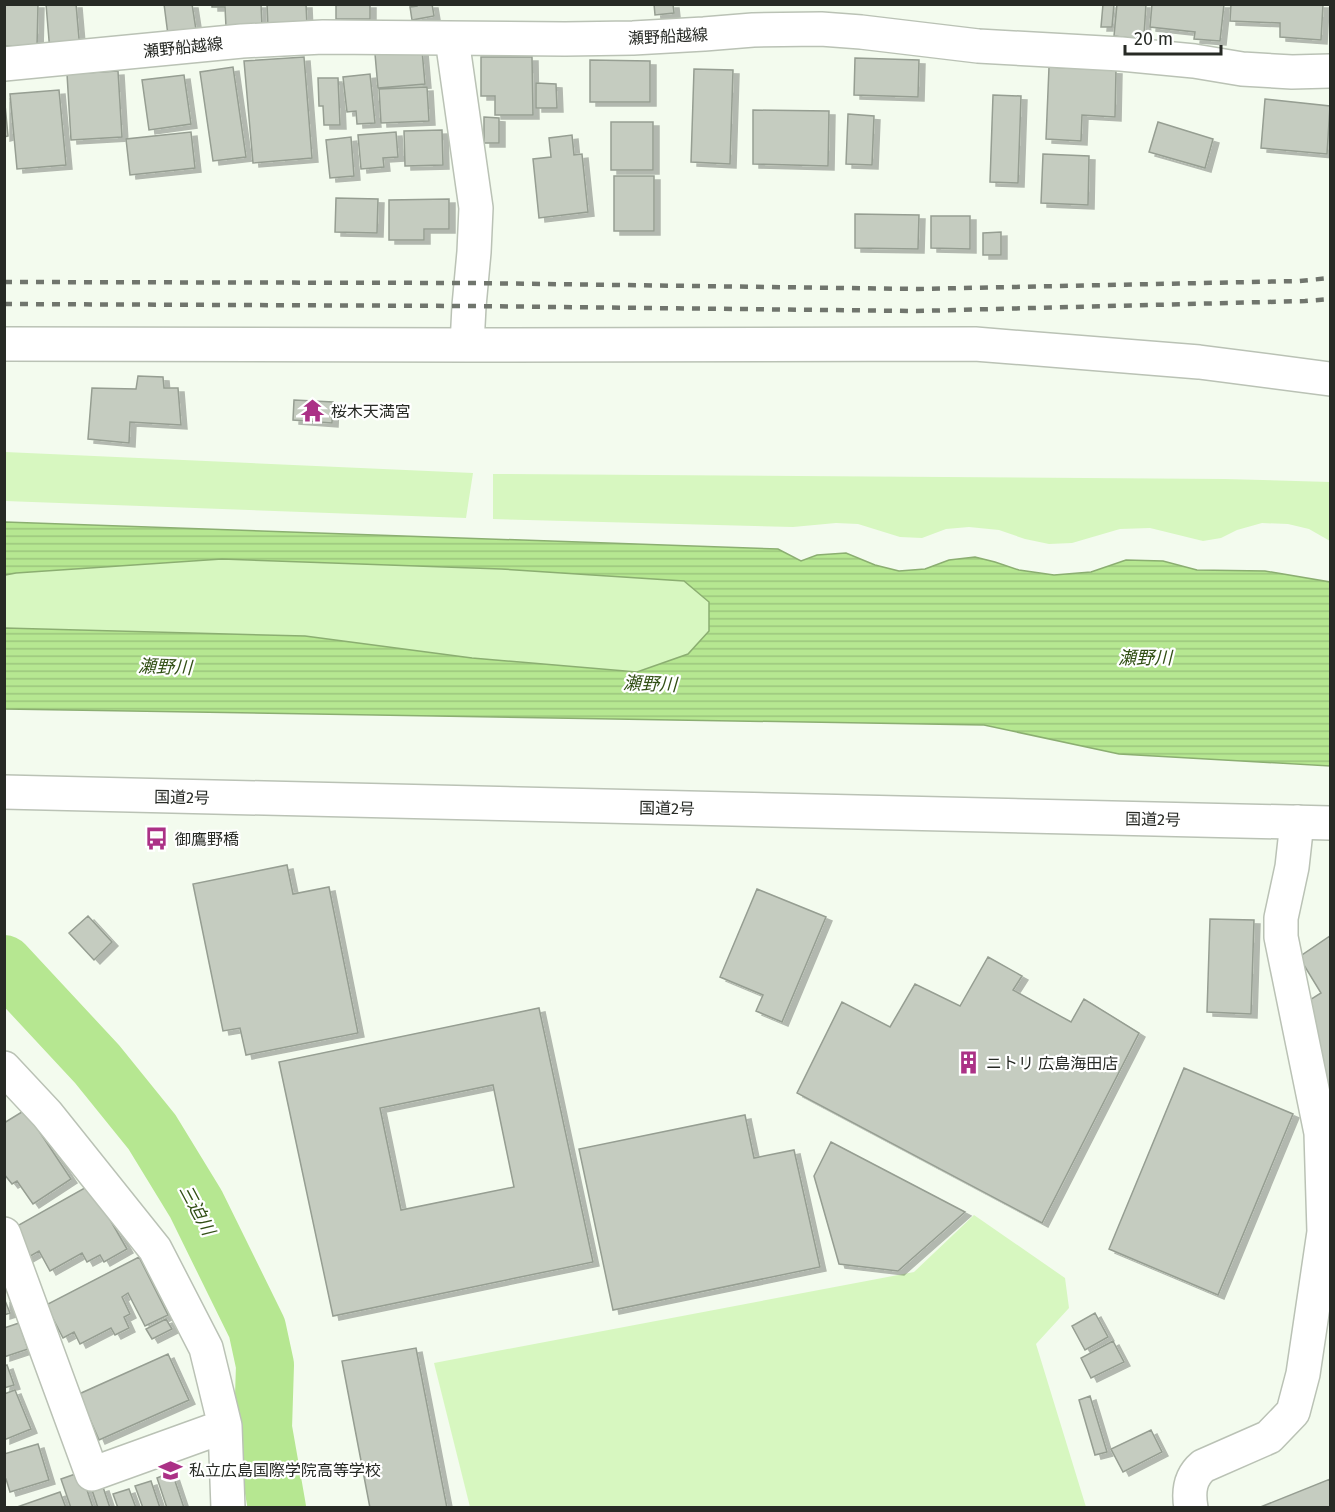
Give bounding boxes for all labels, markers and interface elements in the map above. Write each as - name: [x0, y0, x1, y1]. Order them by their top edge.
- scale bar: [1125, 18, 1221, 56]
- street label: 瀬野船越線: [628, 25, 708, 48]
- text: 20 m: [1134, 28, 1173, 50]
- street label: 瀬野船越線: [142, 34, 224, 61]
- temple icon: 桜木天満宮: [300, 398, 326, 424]
- place label: 桜木天満宮: [331, 402, 411, 421]
- water label: 瀬野川: [1118, 647, 1174, 669]
- water label: 瀬野川: [138, 655, 194, 679]
- water label: 瀬野川: [623, 672, 679, 696]
- street label: 国道2号: [154, 788, 210, 807]
- street label: 国道2号: [639, 799, 695, 818]
- street label: 国道2号: [1125, 810, 1181, 829]
- bus stop icon: 御鷹野橋: [144, 826, 170, 852]
- place label: 御鷹野橋: [175, 830, 239, 849]
- building icon: ニトリ 広島海田店: [955, 1050, 981, 1076]
- place label: ニトリ 広島海田店: [986, 1054, 1118, 1073]
- water label: 三迫川: [175, 1181, 220, 1241]
- school or university icon: 私立広島国際学院高等学校: [158, 1457, 184, 1483]
- place label: 私立広島国際学院高等学校: [189, 1461, 381, 1480]

